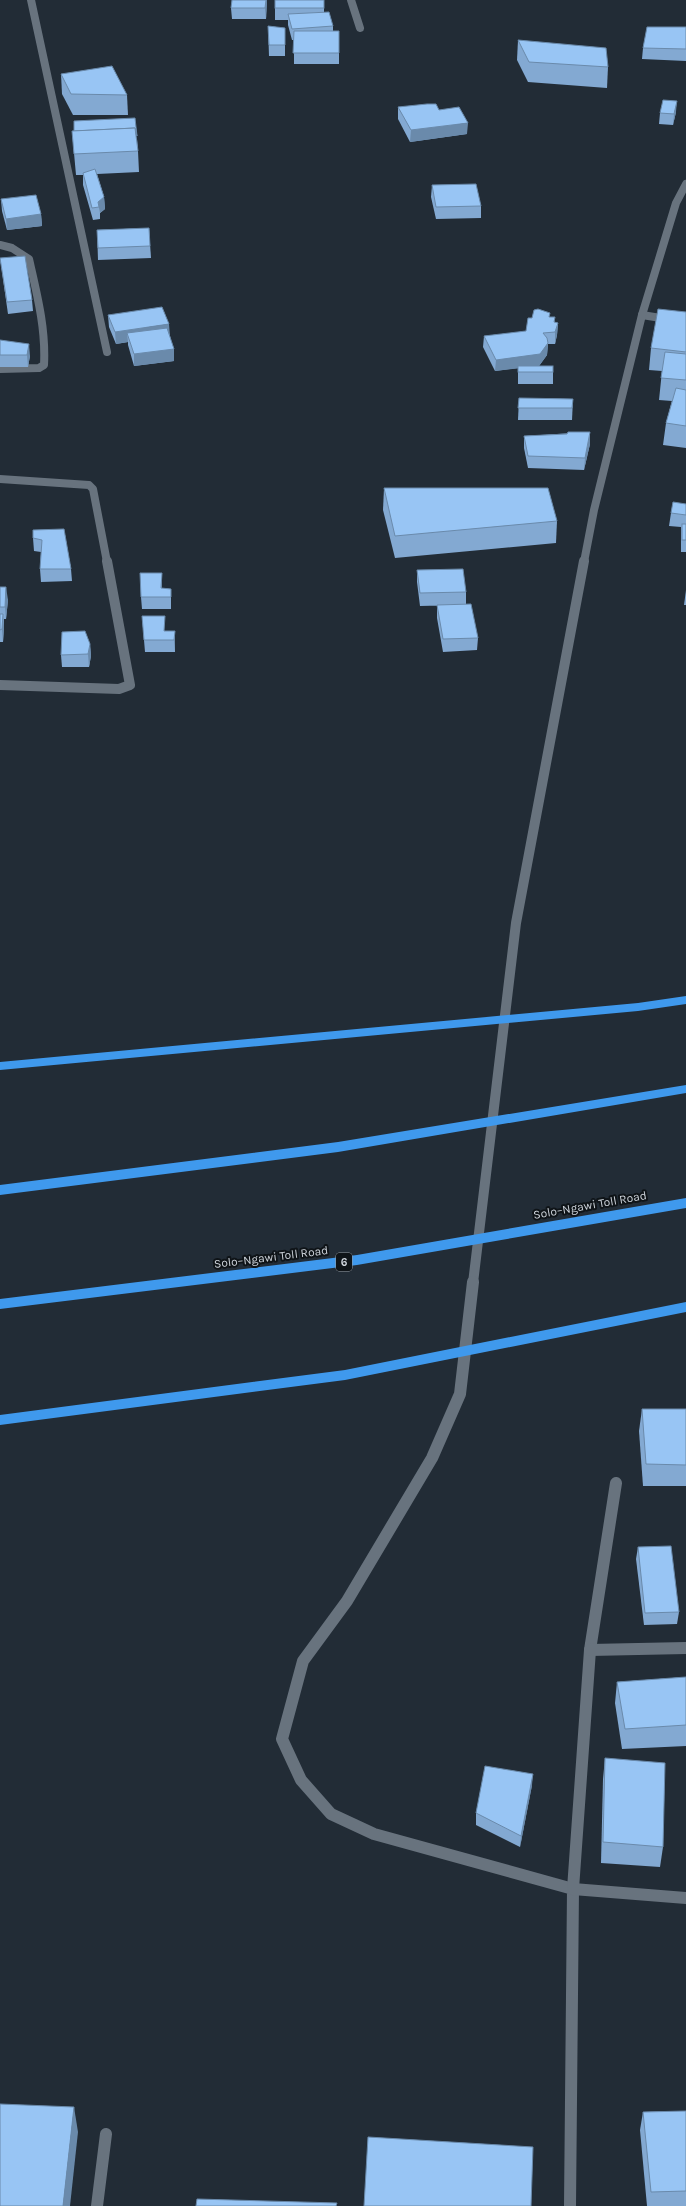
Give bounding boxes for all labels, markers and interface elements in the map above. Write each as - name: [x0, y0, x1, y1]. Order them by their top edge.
- street label: Solo–Ngawi Toll Road: [532, 1188, 648, 1222]
- street label: Solo–Ngawi Toll Road: [213, 1243, 329, 1271]
- road number: 6: [336, 1253, 352, 1271]

